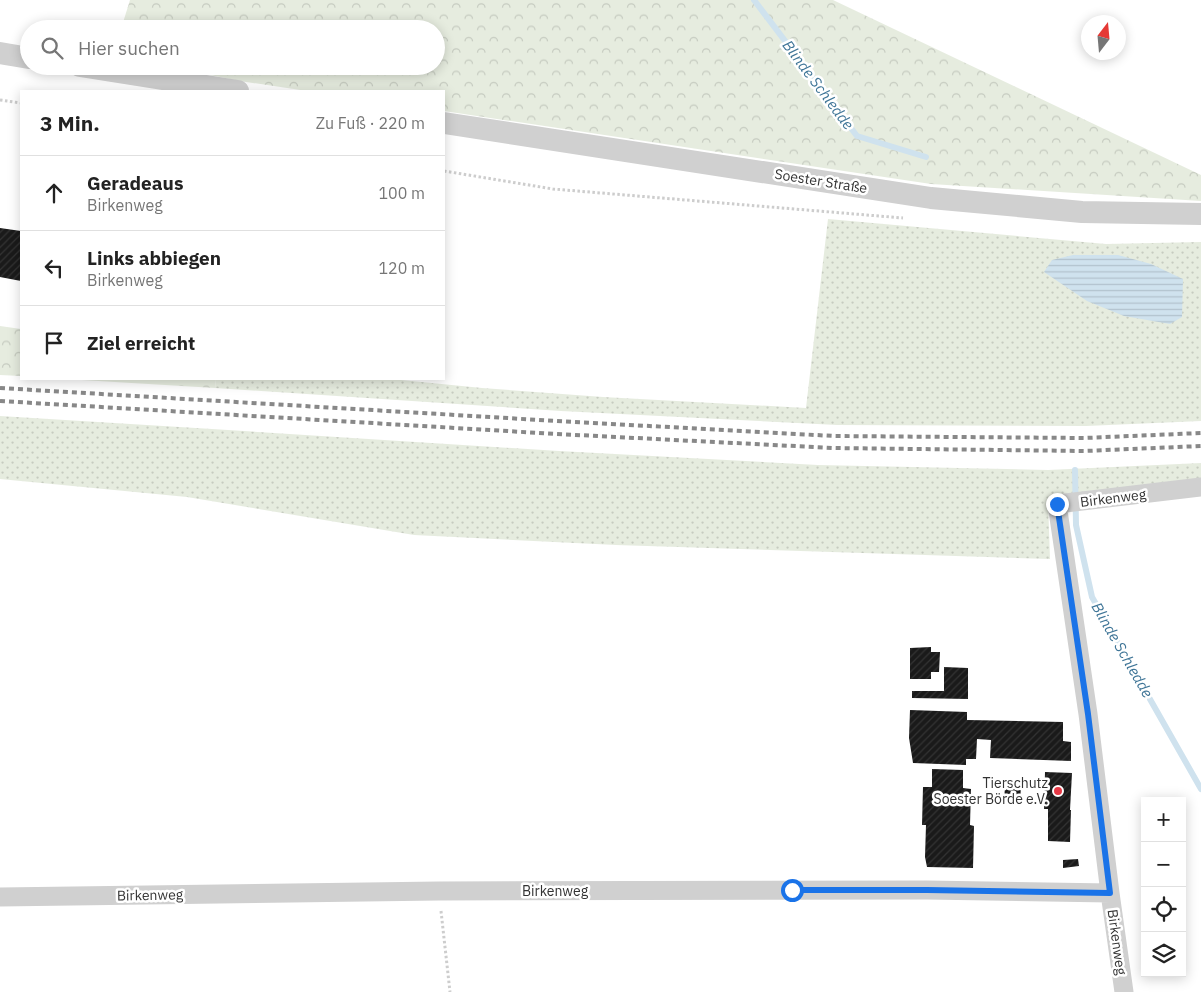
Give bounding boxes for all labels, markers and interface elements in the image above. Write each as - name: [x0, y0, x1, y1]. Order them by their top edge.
- north arrow: [1081, 15, 1126, 60]
- search box: [20, 20, 445, 75]
- icon: search: [38, 34, 66, 62]
- text: Hier suchen: [78, 36, 180, 60]
- water label: Blinde Schledde: [779, 36, 858, 133]
- text: 3 Min.: [40, 109, 100, 137]
- text: Zu Fuß · 220 m: [316, 113, 425, 133]
- street label: Soester Straße: [773, 165, 869, 197]
- text: Geradeaus: [87, 171, 184, 195]
- icon: ahead: [40, 179, 68, 207]
- text: 100 m: [378, 183, 425, 203]
- text: Birkenweg: [87, 195, 163, 215]
- text: Links abbiegen: [87, 246, 221, 270]
- icon: left: [40, 254, 68, 282]
- text: 120 m: [378, 258, 425, 278]
- text: Birkenweg: [87, 270, 163, 290]
- icon: arrive: [40, 329, 68, 357]
- text: Ziel erreicht: [87, 331, 195, 355]
- street label: Birkenweg: [1079, 485, 1148, 511]
- route end: [1046, 493, 1069, 516]
- water label: Blinde Schledde: [1087, 599, 1158, 701]
- place label: Tierschutz Soester Börde e.V.: [934, 774, 1048, 808]
- marker: Tierschutz Soester Börde e.V.: [1052, 785, 1064, 797]
- map controls: [1141, 797, 1186, 977]
- button: +: [1141, 797, 1186, 842]
- button: −: [1141, 842, 1186, 887]
- route start: [781, 879, 804, 902]
- street label: Birkenweg: [522, 882, 589, 900]
- street label: Birkenweg: [117, 885, 184, 905]
- button: locate: [1141, 887, 1186, 932]
- street label: Birkenweg: [1103, 908, 1131, 977]
- button: layers: [1141, 932, 1186, 977]

